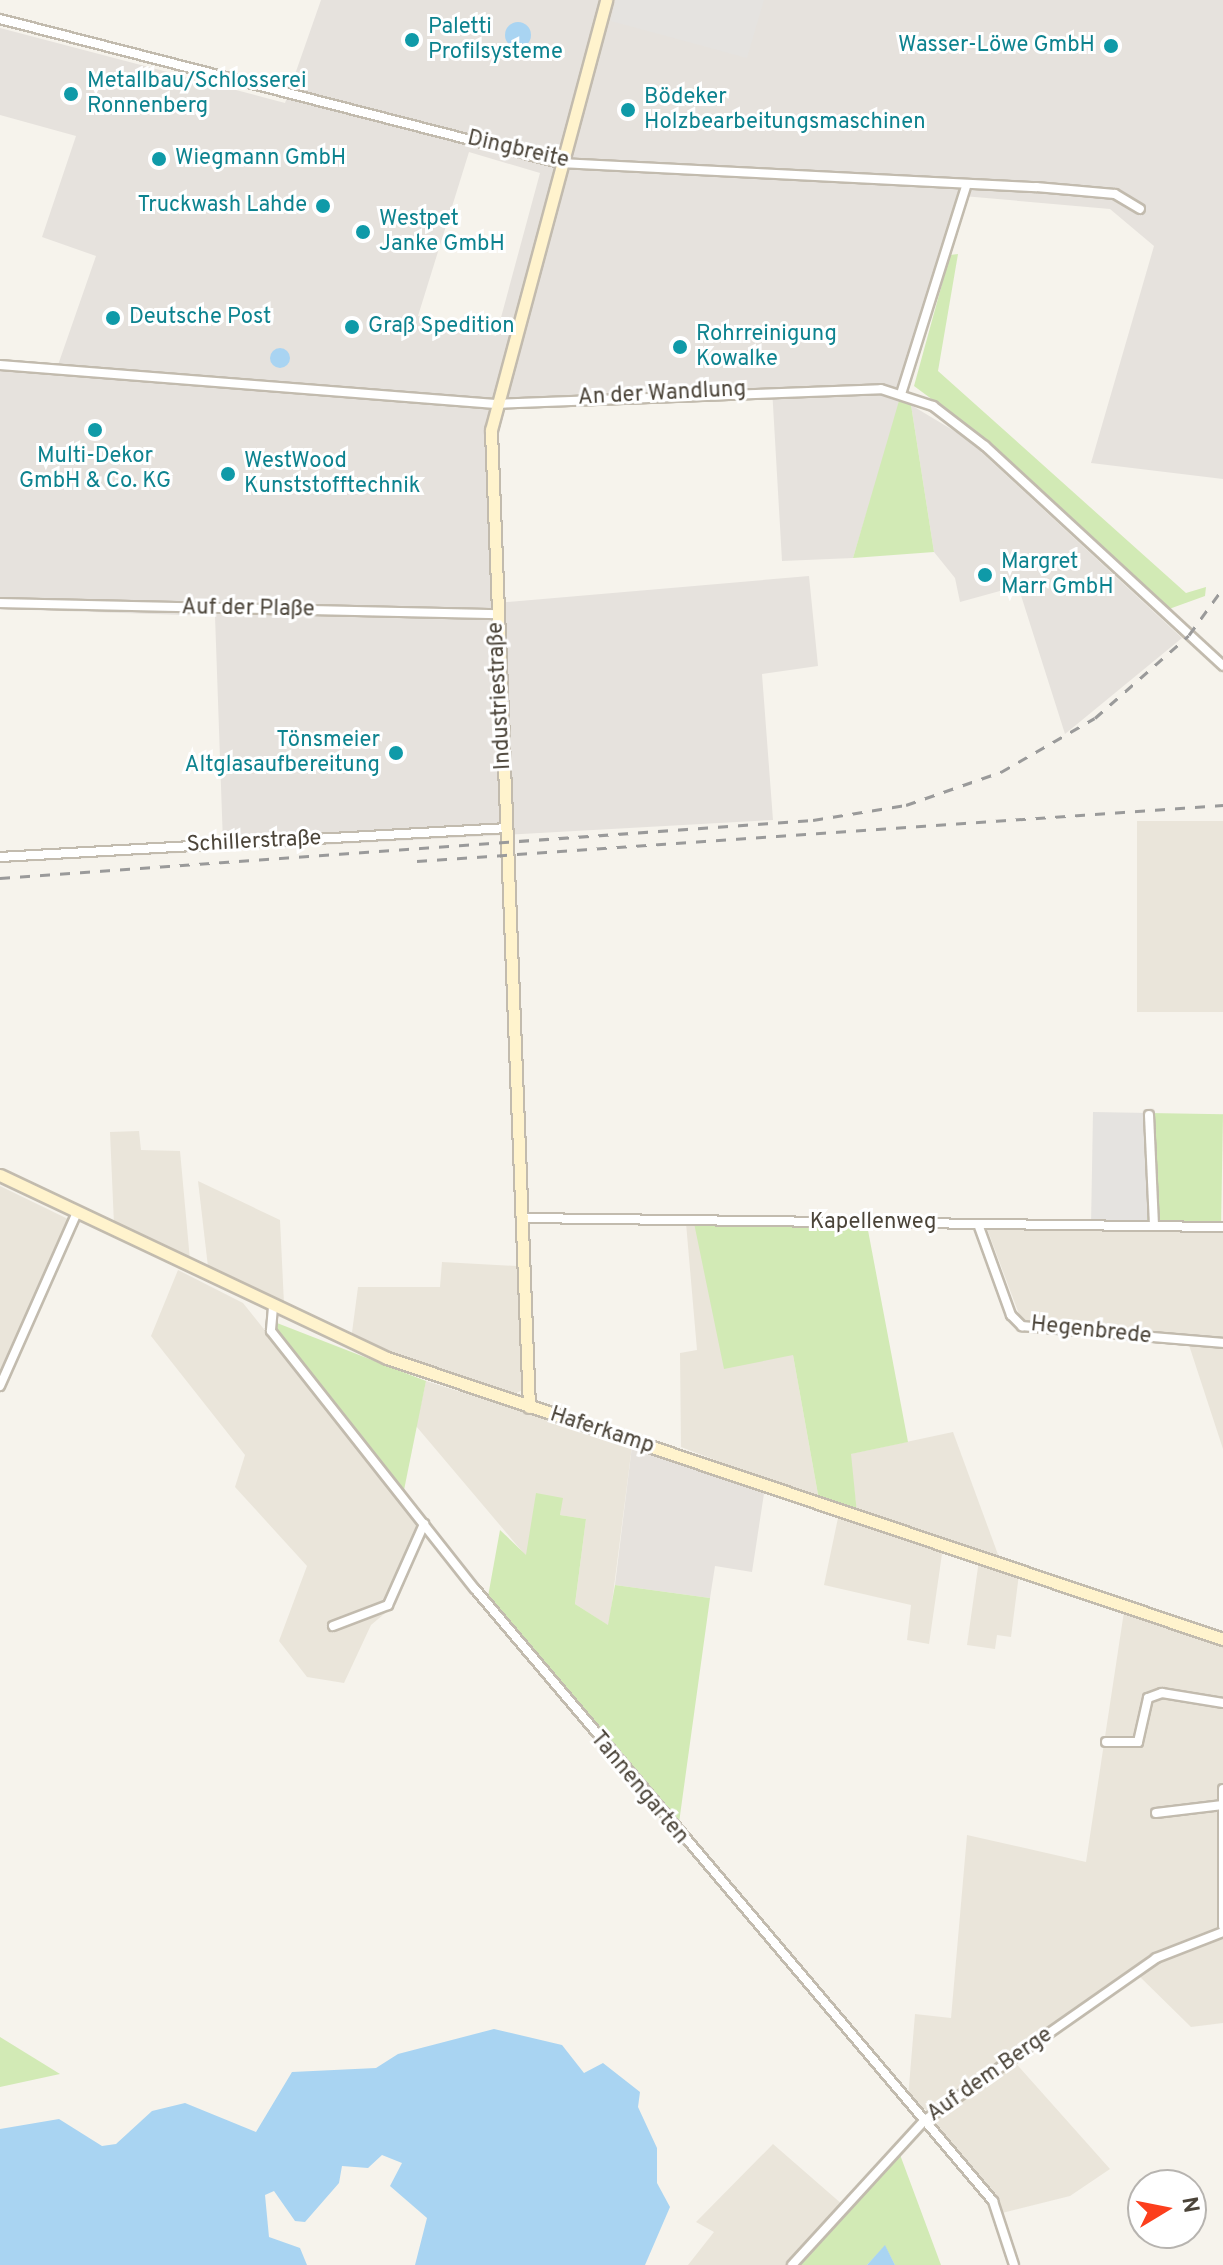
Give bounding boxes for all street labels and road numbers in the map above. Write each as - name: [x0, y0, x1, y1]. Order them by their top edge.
- street label: Dingbreite: [465, 126, 571, 174]
- street label: An der Wandlung: [577, 376, 747, 412]
- street label: Auf der Plaße: [181, 595, 315, 623]
- street label: Industriestraße: [483, 621, 517, 771]
- street label: Schillerstraße: [186, 825, 322, 859]
- street label: Kapellenweg: [810, 1210, 936, 1236]
- street label: Hegenbrede: [1029, 1312, 1153, 1350]
- street label: Haferkamp: [547, 1402, 657, 1460]
- street label: Tannengarten: [584, 1726, 694, 1850]
- street label: Auf dem Berge: [922, 2022, 1058, 2128]

